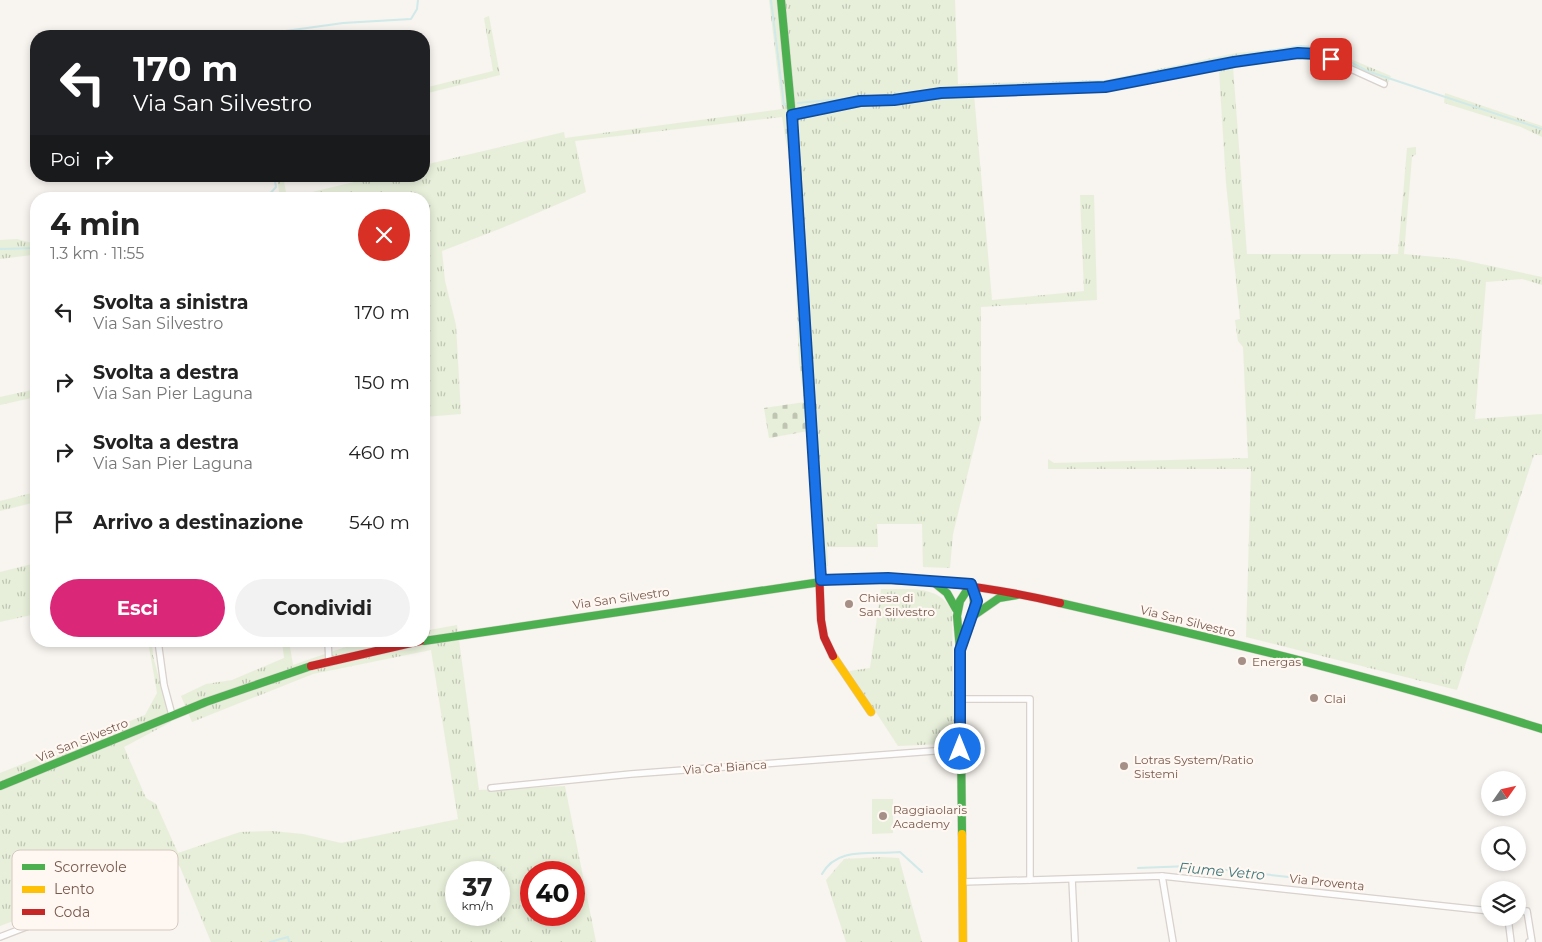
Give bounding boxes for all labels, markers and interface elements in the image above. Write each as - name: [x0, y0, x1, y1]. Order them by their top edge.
- pin: [1310, 38, 1352, 80]
- icon: arrive: [1317, 45, 1345, 73]
- text: 170 m: [133, 47, 238, 90]
- icon: left: [50, 50, 115, 115]
- text: Via San Silvestro: [133, 90, 312, 117]
- icon: right: [90, 145, 118, 173]
- text: Poi: [50, 148, 80, 171]
- text: 4 min: [50, 206, 140, 243]
- button: close: [358, 209, 410, 261]
- text: 1.3 km · 11:55: [50, 244, 144, 263]
- text: Svolta a sinistra: [93, 291, 248, 314]
- icon: left: [50, 298, 78, 326]
- text: 170 m: [355, 301, 410, 324]
- text: Via San Silvestro: [93, 314, 223, 333]
- text: Svolta a destra: [93, 361, 239, 384]
- icon: right: [50, 368, 78, 396]
- text: 150 m: [355, 371, 410, 394]
- text: Via San Pier Laguna: [93, 384, 253, 403]
- text: Svolta a destra: [93, 431, 239, 454]
- icon: right: [50, 438, 78, 466]
- text: 460 m: [348, 441, 410, 464]
- text: Via San Pier Laguna: [93, 454, 253, 473]
- icon: arrive: [50, 508, 78, 536]
- text: Arrivo a destinazione: [93, 511, 303, 534]
- text: 540 m: [349, 511, 410, 534]
- button: Esci: [50, 579, 225, 637]
- button: Condividi: [235, 579, 410, 637]
- street label: Via San Silvestro: [572, 584, 670, 612]
- place label: Chiesa di San Silvestro: [859, 590, 935, 619]
- marker: Chiesa di San Silvestro: [843, 598, 855, 610]
- street label: Via San Silvestro: [1139, 602, 1237, 640]
- place label: Energas: [1252, 654, 1301, 669]
- marker: Energas: [1236, 655, 1248, 667]
- place label: Clai: [1324, 691, 1346, 706]
- marker: Clai: [1308, 692, 1320, 704]
- street label: Via San Silvestro: [34, 715, 130, 765]
- position arrow: [933, 722, 985, 774]
- place label: Lotras System/Ratio Sistemi: [1134, 752, 1253, 781]
- street label: Via Ca' Bianca: [683, 757, 767, 777]
- marker: Lotras System/Ratio Sistemi: [1118, 760, 1130, 772]
- north arrow: [1481, 771, 1526, 816]
- map controls: [1481, 771, 1526, 926]
- place label: Raggiaolaris Academy: [893, 802, 967, 831]
- marker: Raggiaolaris Academy: [877, 810, 889, 822]
- button: search: [1481, 826, 1526, 871]
- legend: [12, 850, 178, 930]
- text: Scorrevole: [54, 858, 127, 876]
- water label: Fiume Vetro: [1178, 858, 1266, 884]
- speed limit sign: 40: [520, 861, 585, 926]
- street label: Via Proventa: [1289, 871, 1365, 893]
- text: 37: [462, 872, 493, 902]
- text: Lento: [54, 880, 94, 898]
- button: layers: [1481, 881, 1526, 926]
- text: km/h: [461, 898, 494, 913]
- text: Coda: [54, 903, 90, 921]

